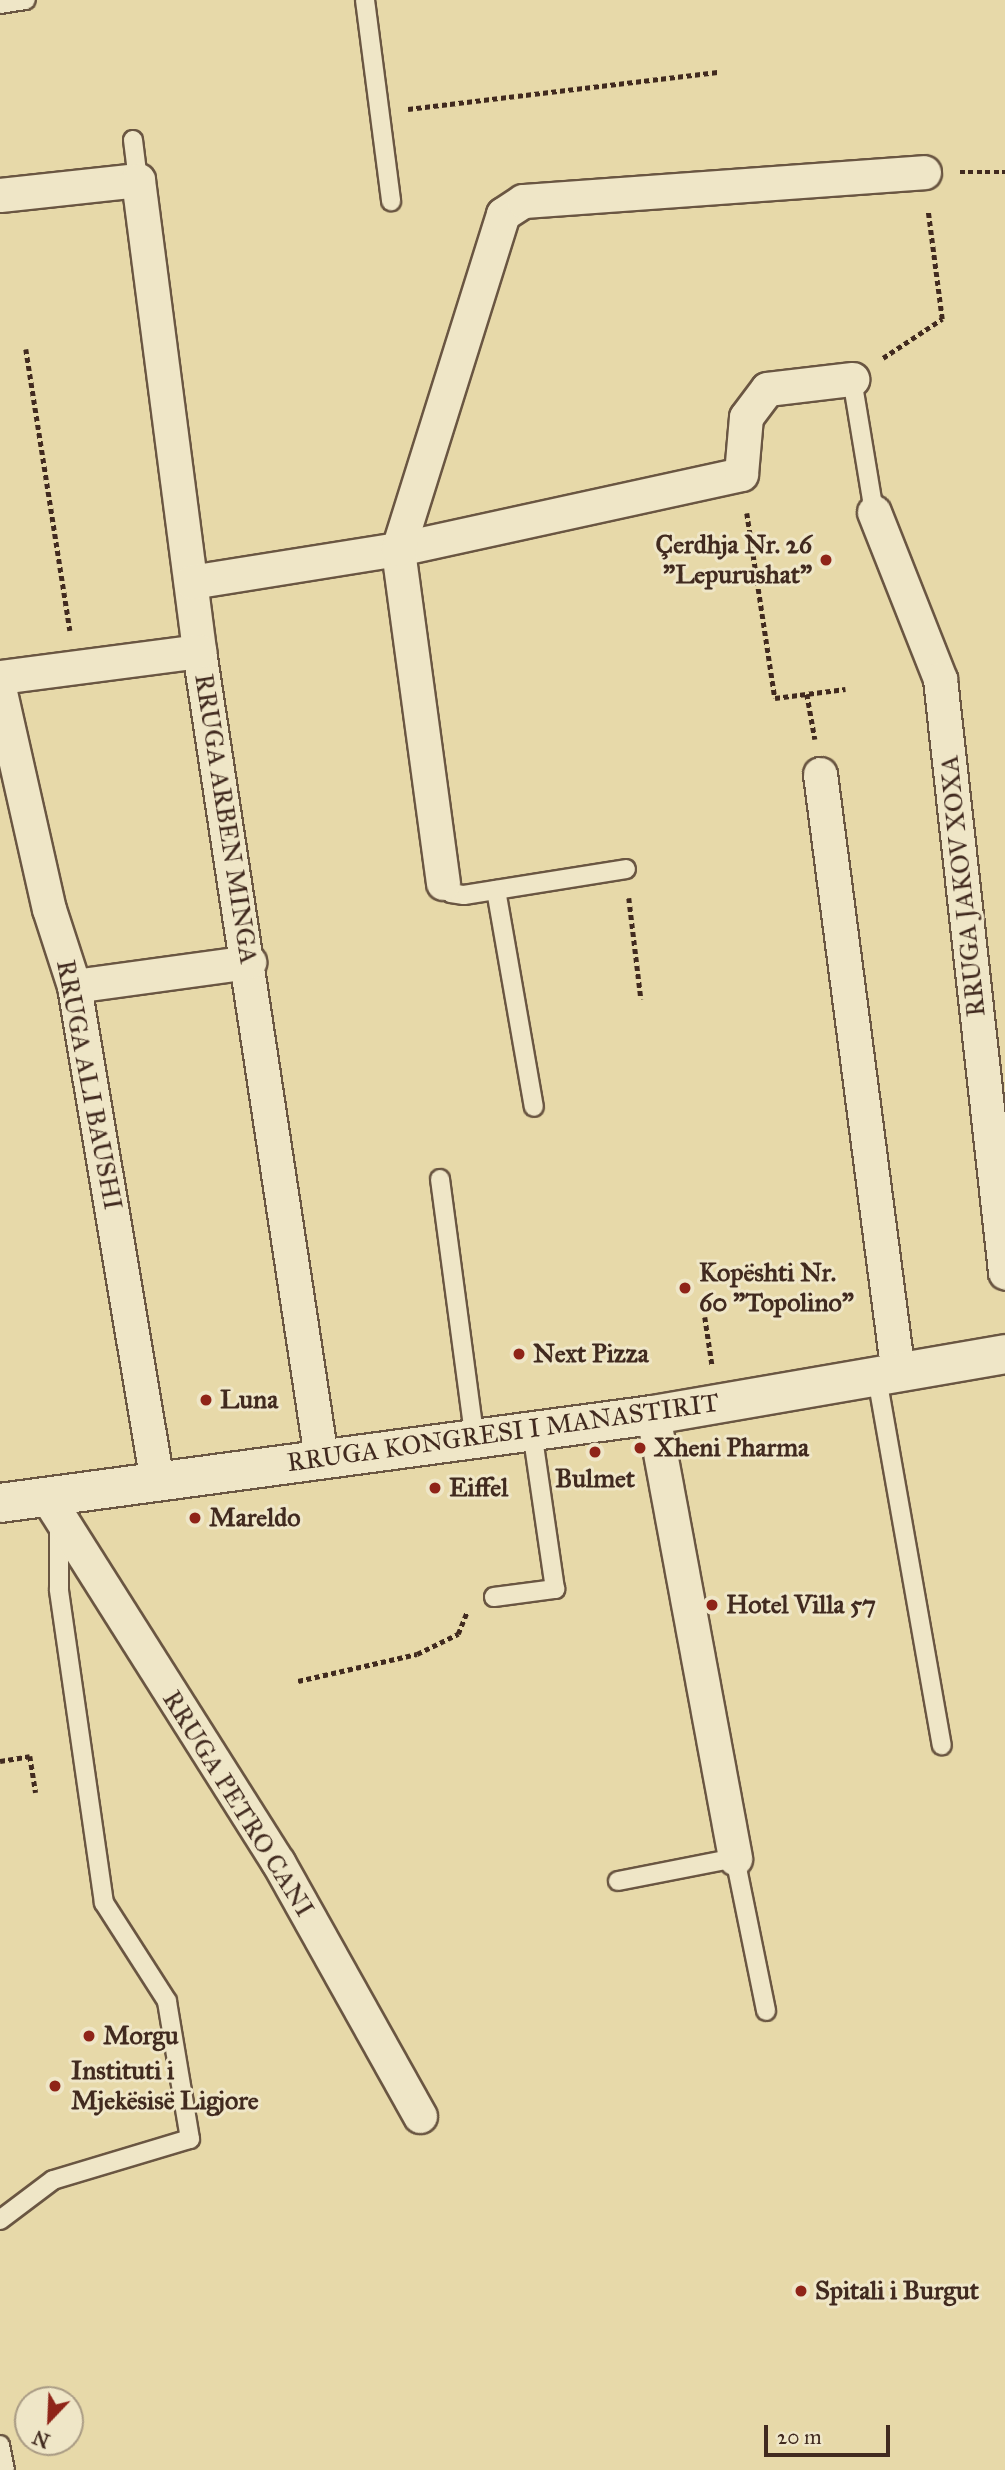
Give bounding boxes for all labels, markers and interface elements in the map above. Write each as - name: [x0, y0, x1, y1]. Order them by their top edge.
- place label: Çerdhja Nr. 26 "Lepurushat": [656, 529, 812, 590]
- marker: Çerdhja Nr. 26 "Lepurushat": [818, 552, 834, 568]
- street label: RRUGA ARBEN MINGA: [188, 672, 264, 966]
- street label: RRUGA JAKOV XOXA: [934, 754, 992, 1018]
- street label: RRUGA ALI BAUSHI: [49, 957, 129, 1213]
- place label: Kopështi Nr. 60 "Topolino": [699, 1257, 854, 1318]
- marker: Kopështi Nr. 60 "Topolino": [677, 1280, 693, 1296]
- place label: Next Pizza: [533, 1338, 649, 1370]
- marker: Next Pizza: [511, 1346, 527, 1362]
- place label: Luna: [220, 1384, 278, 1416]
- street label: RRUGA KONGRESI I MANASTIRIT: [285, 1387, 721, 1479]
- marker: Luna: [198, 1392, 214, 1408]
- place label: Xheni Pharma: [654, 1432, 809, 1464]
- marker: Xheni Pharma: [632, 1440, 648, 1456]
- marker: Bulmet: [587, 1444, 603, 1460]
- place label: Bulmet: [555, 1463, 635, 1495]
- place label: Eiffel: [449, 1472, 508, 1504]
- marker: Eiffel: [427, 1480, 443, 1496]
- place label: Mareldo: [209, 1502, 300, 1534]
- marker: Mareldo: [187, 1510, 203, 1526]
- place label: Hotel Villa 57: [726, 1589, 876, 1621]
- marker: Hotel Villa 57: [704, 1597, 720, 1613]
- street label: RRUGA PETRO CANI: [156, 1685, 320, 1923]
- place label: Morgu: [103, 2020, 179, 2052]
- marker: Morgu: [81, 2028, 97, 2044]
- place label: Instituti i Mjekësisë Ligjore: [71, 2055, 259, 2116]
- marker: Instituti i Mjekësisë Ligjore: [45, 2076, 65, 2096]
- place label: Spitali i Burgut: [815, 2275, 979, 2307]
- marker: Spitali i Burgut: [793, 2283, 809, 2299]
- north arrow: [14, 2386, 84, 2456]
- scale bar: [767, 2410, 893, 2454]
- text: 20 m: [777, 2424, 822, 2450]
- text: N: [29, 2425, 53, 2453]

